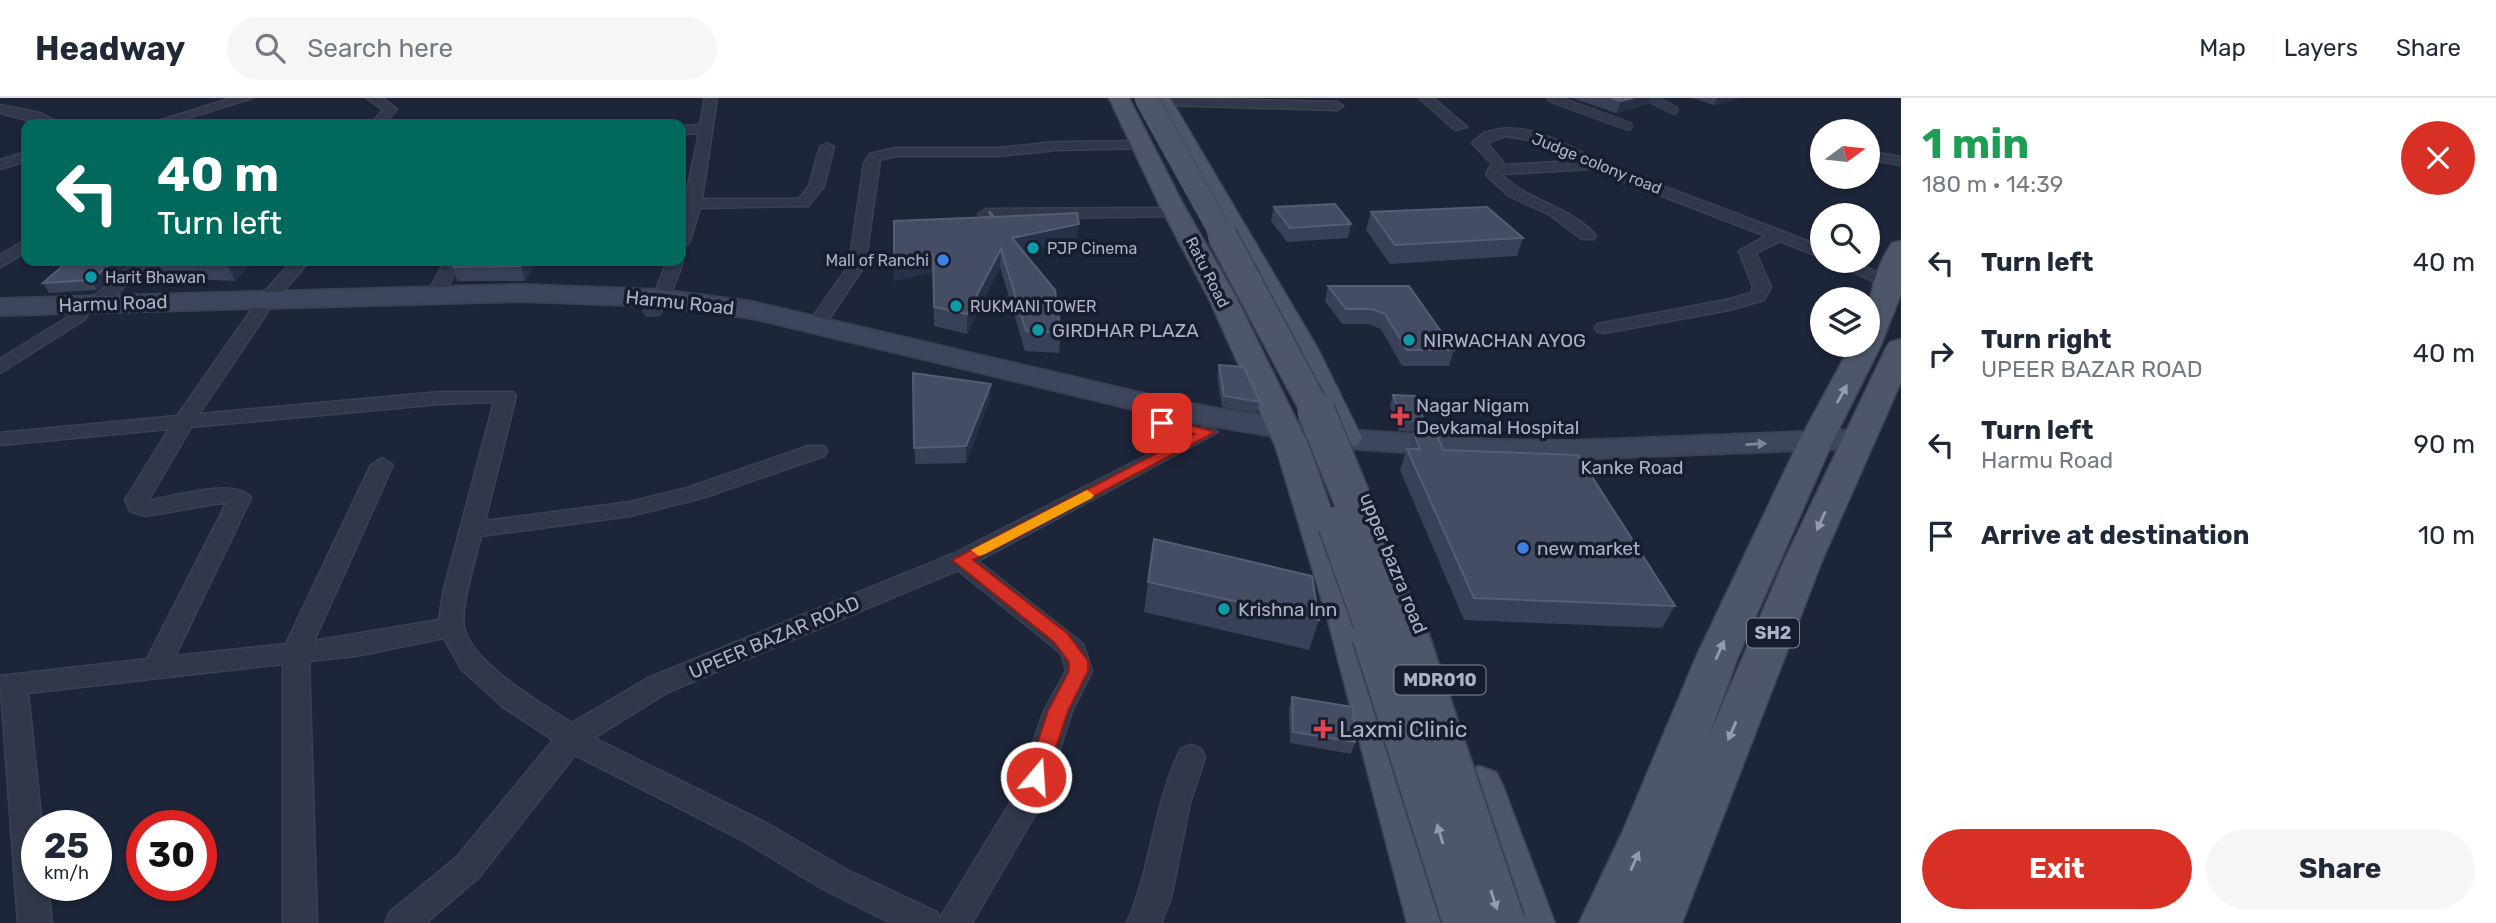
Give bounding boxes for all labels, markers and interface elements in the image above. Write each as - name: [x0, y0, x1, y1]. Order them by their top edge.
- search box: [227, 17, 717, 80]
- text: Headway: [35, 29, 185, 68]
- icon: search: [251, 29, 289, 67]
- text: Search here: [307, 33, 453, 64]
- text: Map: [2199, 34, 2246, 62]
- text: Layers: [2284, 34, 2358, 62]
- text: Share: [2396, 34, 2461, 62]
- north arrow: [1810, 119, 1880, 189]
- map controls: [1810, 119, 1880, 357]
- text: 1 min: [1922, 119, 2029, 169]
- button: close: [2401, 121, 2475, 195]
- street label: Judge colony road: [1529, 129, 1664, 198]
- text: 40 m: [157, 145, 279, 203]
- icon: left: [42, 147, 133, 238]
- text: 180 m · 14:39: [1922, 170, 2064, 198]
- button: search: [1810, 203, 1880, 273]
- text: Turn left: [157, 204, 282, 242]
- street label: Ratu Road: [1182, 234, 1233, 311]
- place label: PJP Cinema: [1047, 239, 1137, 258]
- marker: PJP Cinema: [1025, 240, 1041, 256]
- icon: left: [1922, 244, 1960, 282]
- text: Turn left: [1981, 247, 2093, 278]
- text: 40 m: [2413, 247, 2475, 278]
- place label: Mall of Ranchi: [826, 251, 929, 270]
- marker: Mall of Ranchi: [935, 252, 951, 268]
- place label: Harit Bhawan: [105, 268, 206, 287]
- marker: Harit Bhawan: [83, 269, 99, 285]
- street label: Harmu Road: [624, 285, 735, 320]
- button: layers: [1810, 287, 1880, 357]
- street label: Harmu Road: [58, 290, 168, 317]
- place label: RUKMANI TOWER: [970, 297, 1096, 316]
- marker: RUKMANI TOWER: [948, 298, 964, 314]
- place label: GIRDHAR PLAZA: [1052, 319, 1199, 342]
- marker: GIRDHAR PLAZA: [1030, 322, 1046, 338]
- text: Turn right: [1981, 324, 2111, 355]
- place label: NIRWACHAN AYOG: [1423, 329, 1586, 352]
- marker: NIRWACHAN AYOG: [1401, 332, 1417, 348]
- icon: right: [1922, 335, 1960, 373]
- text: 40 m: [2413, 338, 2475, 369]
- text: UPEER BAZAR ROAD: [1981, 355, 2203, 383]
- one-way arrow: [1836, 384, 1848, 403]
- pin: [1132, 393, 1192, 453]
- place label: Nagar Nigam Devkamal Hospital: [1416, 394, 1579, 439]
- icon: arrive: [1143, 404, 1181, 442]
- marker: Nagar Nigam Devkamal Hospital: [1390, 406, 1410, 426]
- text: Turn left: [1981, 415, 2093, 446]
- icon: left: [1922, 426, 1960, 464]
- text: 90 m: [2414, 429, 2475, 460]
- one-way arrow: [1745, 438, 1767, 449]
- text: Harmu Road: [1981, 446, 2113, 474]
- street label: Kanke Road: [1581, 456, 1683, 479]
- street label: upper bazra road: [1355, 490, 1432, 637]
- one-way arrow: [1815, 511, 1827, 531]
- icon: arrive: [1922, 517, 1960, 555]
- text: Arrive at destination: [1981, 520, 2249, 551]
- text: 10 m: [2418, 520, 2475, 551]
- place label: new market: [1537, 537, 1641, 560]
- marker: new market: [1515, 540, 1531, 556]
- street label: UPEER BAZAR ROAD: [685, 591, 863, 684]
- place label: Krishna Inn: [1238, 598, 1337, 621]
- marker: Krishna Inn: [1216, 601, 1232, 617]
- road number: SH2: [1747, 618, 1799, 648]
- one-way arrow: [1715, 640, 1726, 661]
- road number: MDR010: [1394, 666, 1486, 694]
- place label: Laxmi Clinic: [1339, 715, 1467, 743]
- marker: Laxmi Clinic: [1313, 719, 1333, 739]
- one-way arrow: [1726, 720, 1737, 741]
- position arrow: [999, 740, 1073, 814]
- speed limit sign: 30: [126, 810, 217, 901]
- one-way arrow: [1435, 823, 1445, 844]
- text: 25: [44, 825, 89, 867]
- button: Exit: [1922, 829, 2192, 909]
- button: Share: [2206, 829, 2475, 909]
- one-way arrow: [1629, 851, 1641, 871]
- text: km/h: [44, 862, 89, 884]
- one-way arrow: [1489, 890, 1500, 911]

